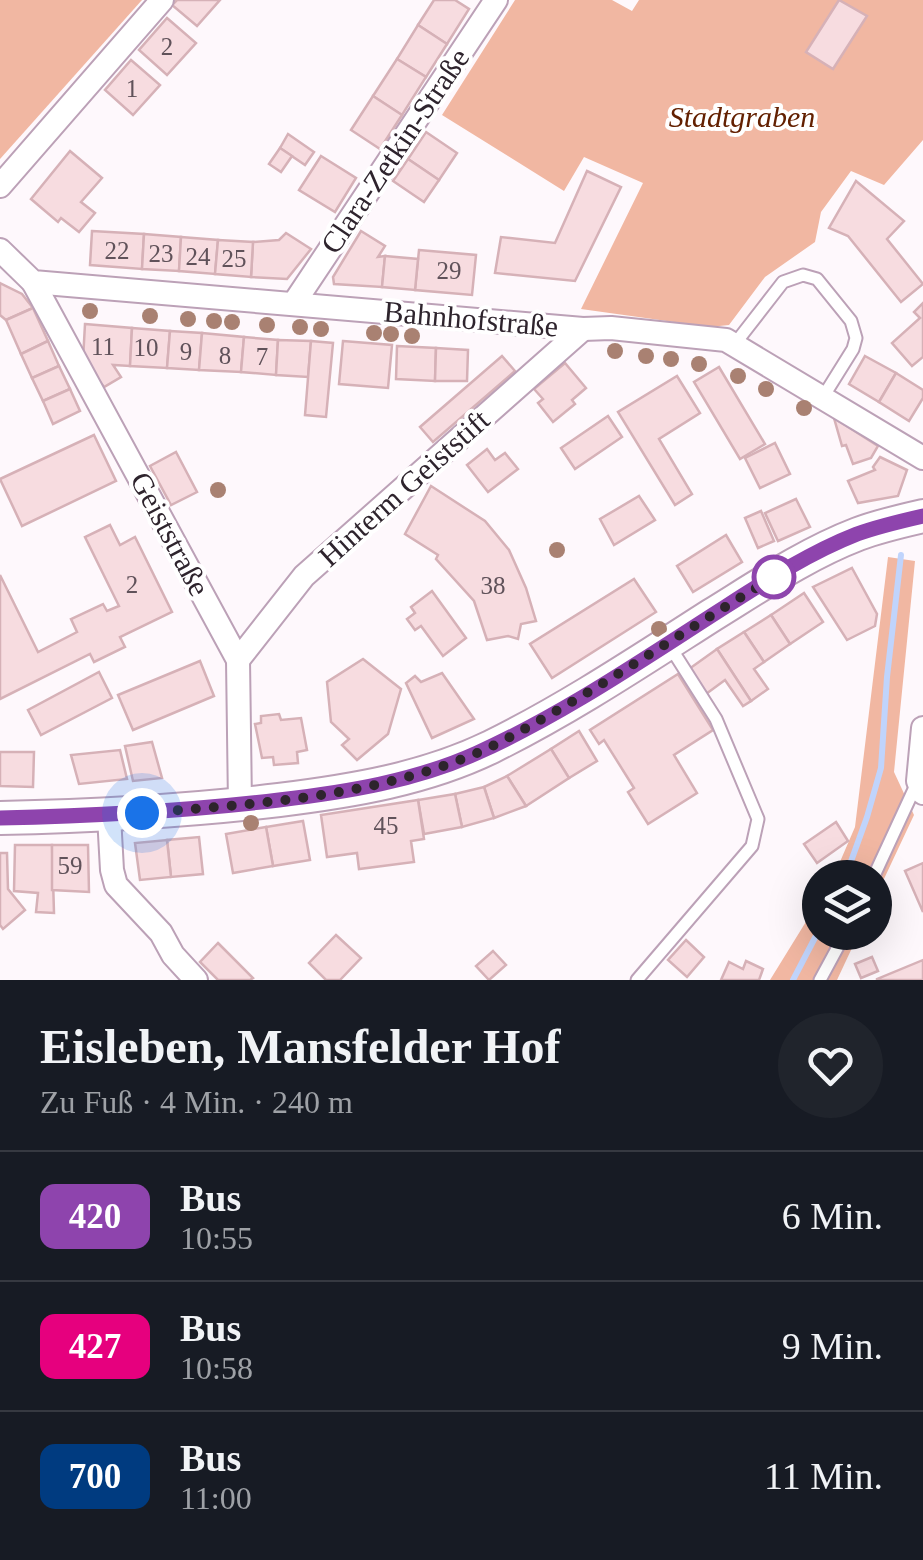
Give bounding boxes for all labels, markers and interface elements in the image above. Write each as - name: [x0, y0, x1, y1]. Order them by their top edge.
- house number: 2: [161, 33, 173, 60]
- street label: Clara-Zetkin-Straße: [314, 42, 475, 259]
- house number: 1: [126, 75, 138, 102]
- park label: Stadtgraben: [669, 100, 815, 133]
- house number: 22: [105, 237, 130, 264]
- house number: 23: [149, 240, 174, 267]
- house number: 24: [186, 243, 211, 270]
- house number: 25: [222, 245, 247, 272]
- house number: 29: [437, 257, 462, 284]
- street label: Bahnhofstraße: [382, 294, 560, 343]
- house number: 11: [91, 333, 115, 360]
- house number: 10: [134, 334, 159, 361]
- house number: 9: [180, 338, 192, 365]
- house number: 8: [219, 342, 231, 369]
- house number: 7: [256, 343, 268, 370]
- street label: Hinterm Geiststift: [312, 402, 496, 573]
- street label: Geiststraße: [124, 466, 217, 601]
- unlabelled marker: [753, 556, 795, 598]
- house number: 2: [126, 571, 138, 598]
- house number: 38: [481, 572, 506, 599]
- your location: [117, 788, 167, 838]
- house number: 45: [374, 812, 399, 839]
- house number: 59: [58, 852, 83, 879]
- map controls: [802, 860, 892, 950]
- button: layers: [802, 860, 892, 950]
- button: heart: [778, 1013, 883, 1118]
- text: Eisleben, Mansfelder Hof: [40, 1020, 560, 1073]
- text: Zu Fuß · 4 Min. · 240 m: [40, 1084, 353, 1120]
- text: Bus: [180, 1177, 241, 1219]
- text: 6 Min.: [782, 1195, 883, 1237]
- text: 420: [69, 1197, 121, 1236]
- text: 10:55: [180, 1220, 253, 1256]
- text: Bus: [180, 1307, 241, 1349]
- text: 9 Min.: [782, 1325, 883, 1367]
- text: 427: [69, 1327, 121, 1366]
- text: 10:58: [180, 1350, 253, 1386]
- text: Bus: [180, 1437, 241, 1479]
- text: 11 Min.: [764, 1455, 883, 1497]
- text: 700: [69, 1457, 121, 1496]
- text: 11:00: [180, 1480, 252, 1516]

